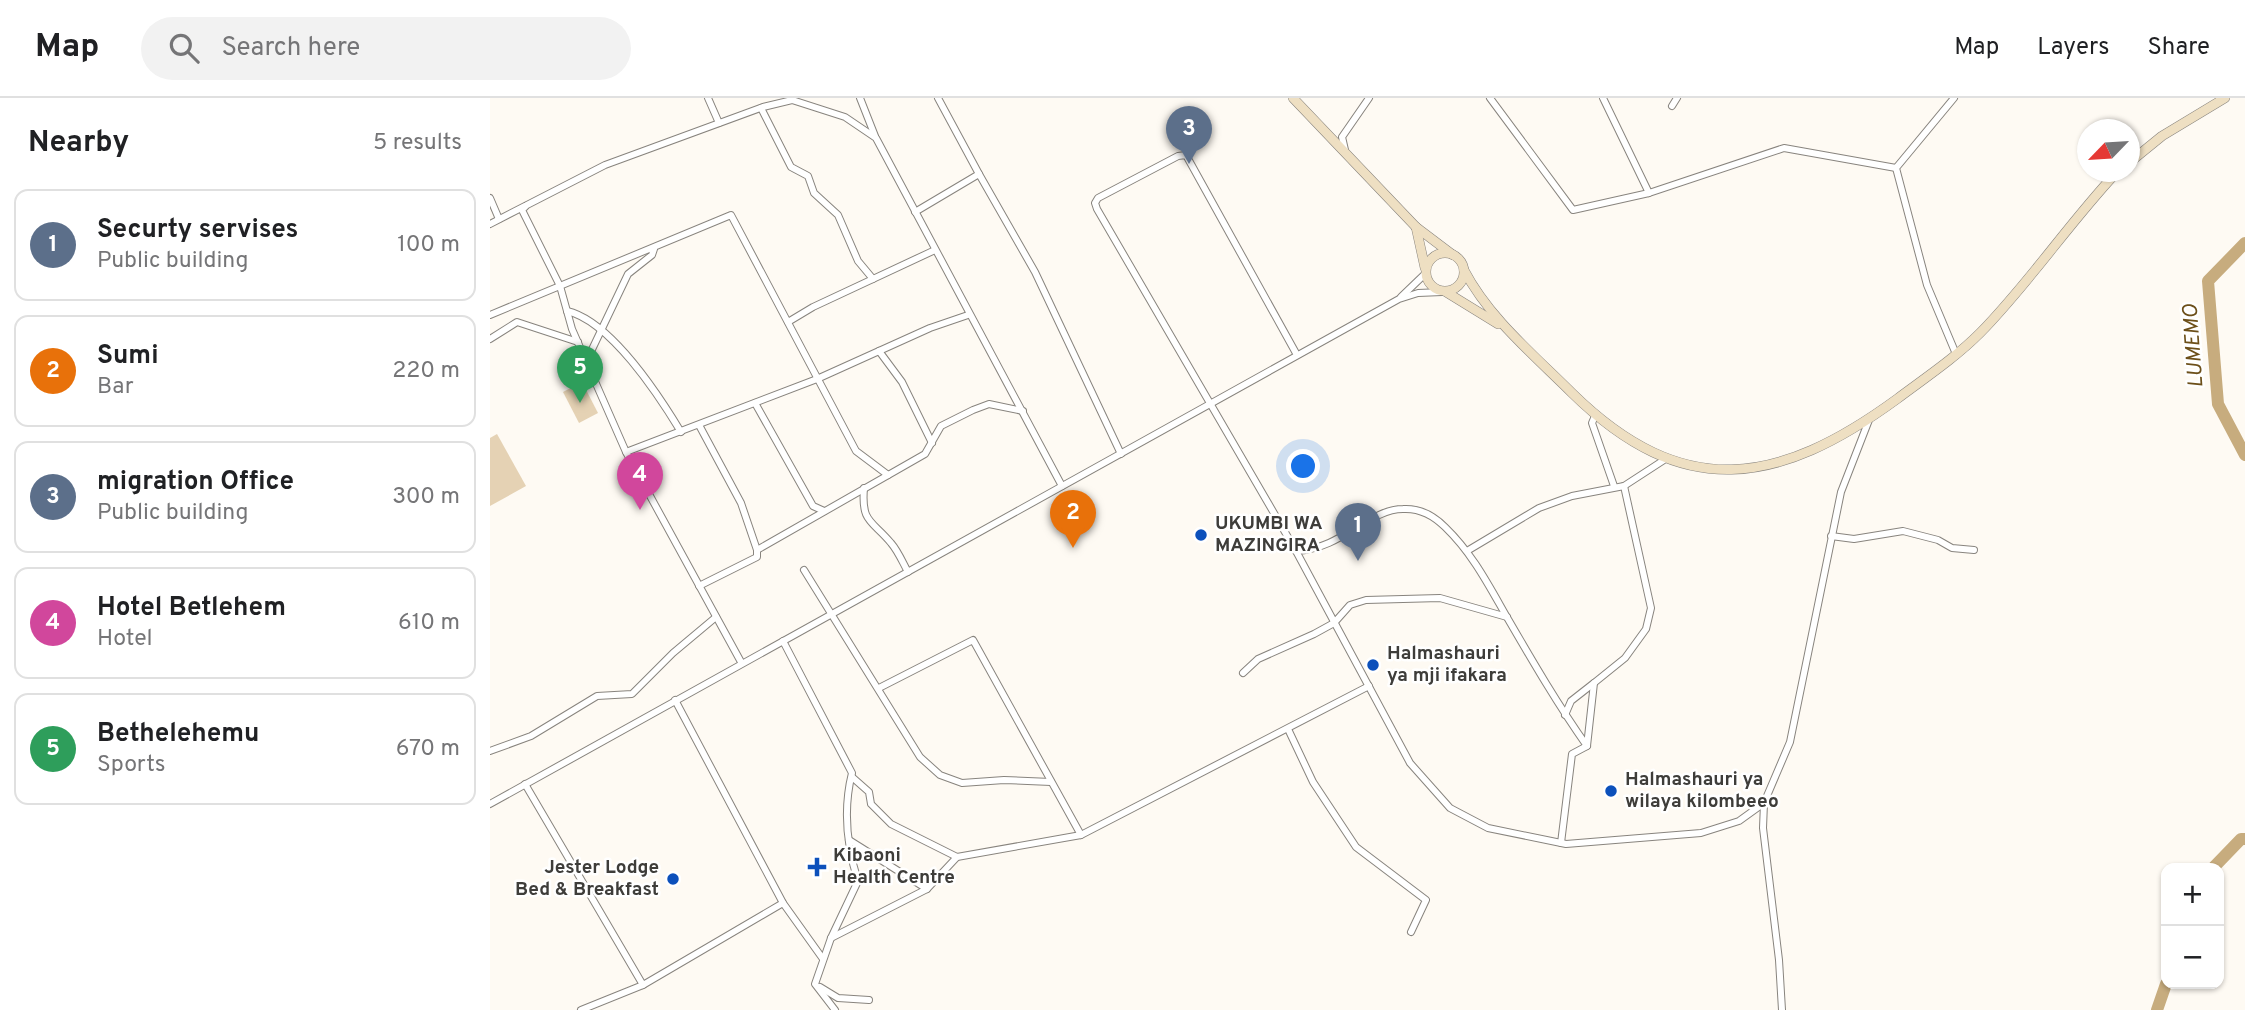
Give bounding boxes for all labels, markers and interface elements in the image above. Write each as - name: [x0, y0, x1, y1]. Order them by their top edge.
- search box: [141, 17, 631, 80]
- text: Map: [35, 27, 99, 69]
- icon: search: [165, 29, 203, 67]
- text: Search here: [221, 32, 360, 65]
- text: Map: [1954, 33, 1999, 63]
- text: Layers: [2037, 33, 2109, 63]
- text: Share: [2147, 33, 2210, 63]
- pin: 3: [1166, 106, 1212, 164]
- north arrow: [2077, 119, 2140, 182]
- text: Nearby: [28, 125, 129, 162]
- text: 5 results: [373, 129, 462, 158]
- text: Securty servises: [97, 214, 298, 247]
- text: 1: [48, 231, 58, 260]
- text: 100 m: [397, 231, 460, 260]
- text: Public building: [97, 247, 249, 276]
- water label: LUMEMO: [2178, 303, 2210, 389]
- text: Sumi: [97, 340, 159, 373]
- pin: 5: [557, 345, 603, 403]
- text: 2: [46, 357, 60, 386]
- text: 220 m: [392, 357, 460, 386]
- text: Bar: [97, 373, 134, 402]
- your location: [1286, 449, 1320, 483]
- pin: 4: [617, 452, 663, 510]
- text: migration Office: [97, 466, 294, 499]
- text: 3: [46, 483, 60, 512]
- text: 300 m: [392, 483, 460, 512]
- pin: 2: [1050, 490, 1096, 548]
- text: Public building: [97, 499, 249, 528]
- pin: 1: [1335, 503, 1381, 561]
- place label: UKUMBI WA MAZINGIRA: [1215, 512, 1323, 558]
- marker: UKUMBI WA MAZINGIRA: [1193, 527, 1209, 543]
- text: Hotel Betlehem: [97, 592, 286, 625]
- text: 4: [46, 609, 60, 638]
- text: 610 m: [398, 609, 460, 638]
- text: Hotel: [97, 625, 153, 654]
- place label: Halmashauri ya mji ifakara: [1387, 642, 1507, 688]
- marker: Halmashauri ya mji ifakara: [1365, 657, 1381, 673]
- text: Bethelehemu: [97, 718, 259, 751]
- text: 5: [46, 735, 60, 764]
- text: 670 m: [396, 735, 460, 764]
- text: Sports: [97, 751, 165, 780]
- place label: Halmashauri ya wilaya kilombeeo: [1625, 768, 1779, 814]
- marker: Halmashauri ya wilaya kilombeeo: [1603, 783, 1619, 799]
- place label: Kibaoni Health Centre: [833, 844, 955, 890]
- place label: Jester Lodge Bed & Breakfast: [515, 856, 659, 902]
- marker: Kibaoni Health Centre: [807, 857, 827, 877]
- map controls: [2161, 863, 2224, 989]
- button: +: [2161, 863, 2224, 926]
- marker: Jester Lodge Bed & Breakfast: [665, 871, 681, 887]
- button: −: [2161, 926, 2224, 989]

